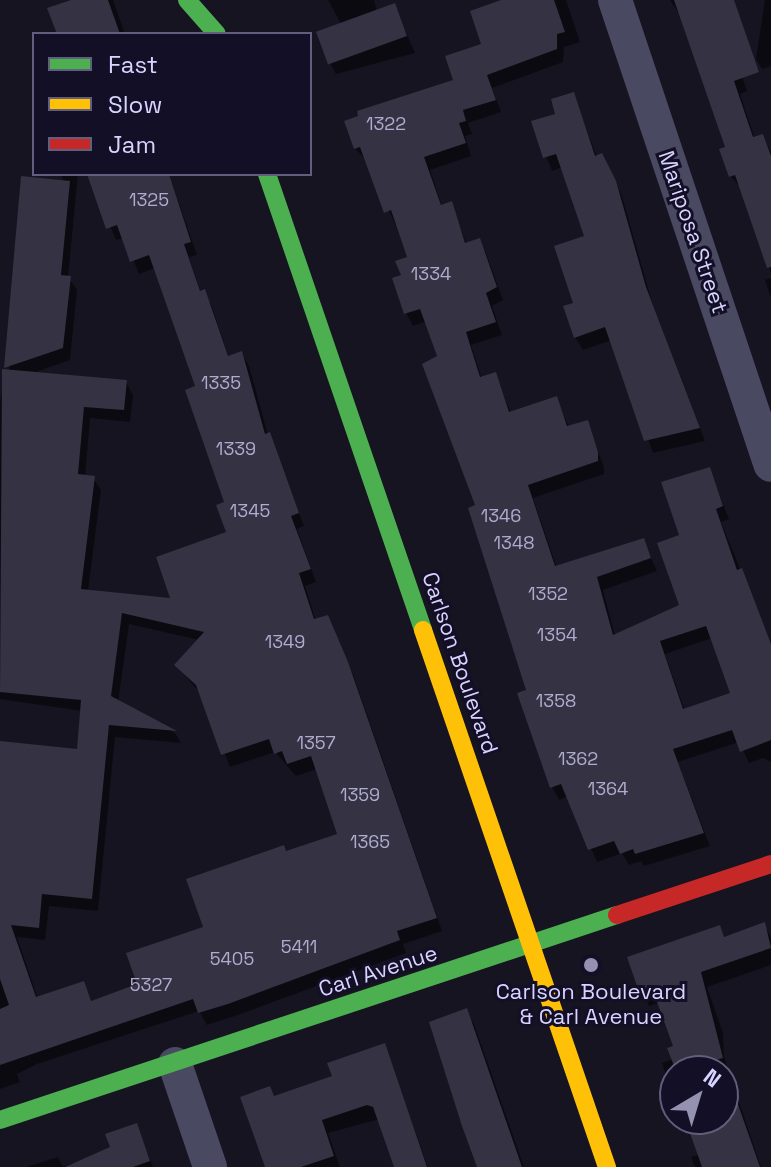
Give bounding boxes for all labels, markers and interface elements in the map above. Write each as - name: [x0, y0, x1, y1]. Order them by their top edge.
- legend: [32, 32, 312, 176]
- text: Fast: [108, 49, 158, 80]
- text: Slow: [108, 89, 162, 120]
- house number: 1322: [366, 113, 406, 135]
- text: Jam: [108, 129, 156, 160]
- street label: Mariposa Street: [653, 147, 733, 317]
- house number: 1325: [129, 189, 169, 211]
- house number: 1334: [411, 263, 451, 285]
- house number: 1335: [201, 372, 241, 394]
- house number: 1339: [216, 438, 256, 460]
- house number: 1345: [230, 500, 270, 522]
- house number: 1346: [481, 505, 521, 527]
- house number: 1348: [494, 532, 534, 554]
- street label: Carlson Boulevard: [416, 569, 504, 757]
- house number: 1352: [528, 583, 568, 605]
- house number: 1354: [537, 624, 577, 646]
- house number: 1349: [265, 631, 305, 653]
- house number: 1358: [536, 690, 576, 712]
- house number: 1357: [296, 732, 336, 754]
- house number: 1362: [558, 748, 598, 770]
- house number: 1364: [588, 778, 628, 800]
- house number: 1359: [340, 784, 380, 806]
- house number: 1365: [350, 831, 390, 853]
- house number: 5411: [281, 936, 317, 958]
- street label: Carl Avenue: [315, 939, 441, 1003]
- house number: 5405: [210, 948, 254, 970]
- marker: Carlson Boulevard & Carl Avenue: [582, 956, 600, 974]
- house number: 5327: [130, 974, 172, 996]
- place label: Carlson Boulevard & Carl Avenue: [496, 978, 686, 1030]
- north arrow: [659, 1055, 739, 1135]
- text: N: [698, 1062, 727, 1093]

